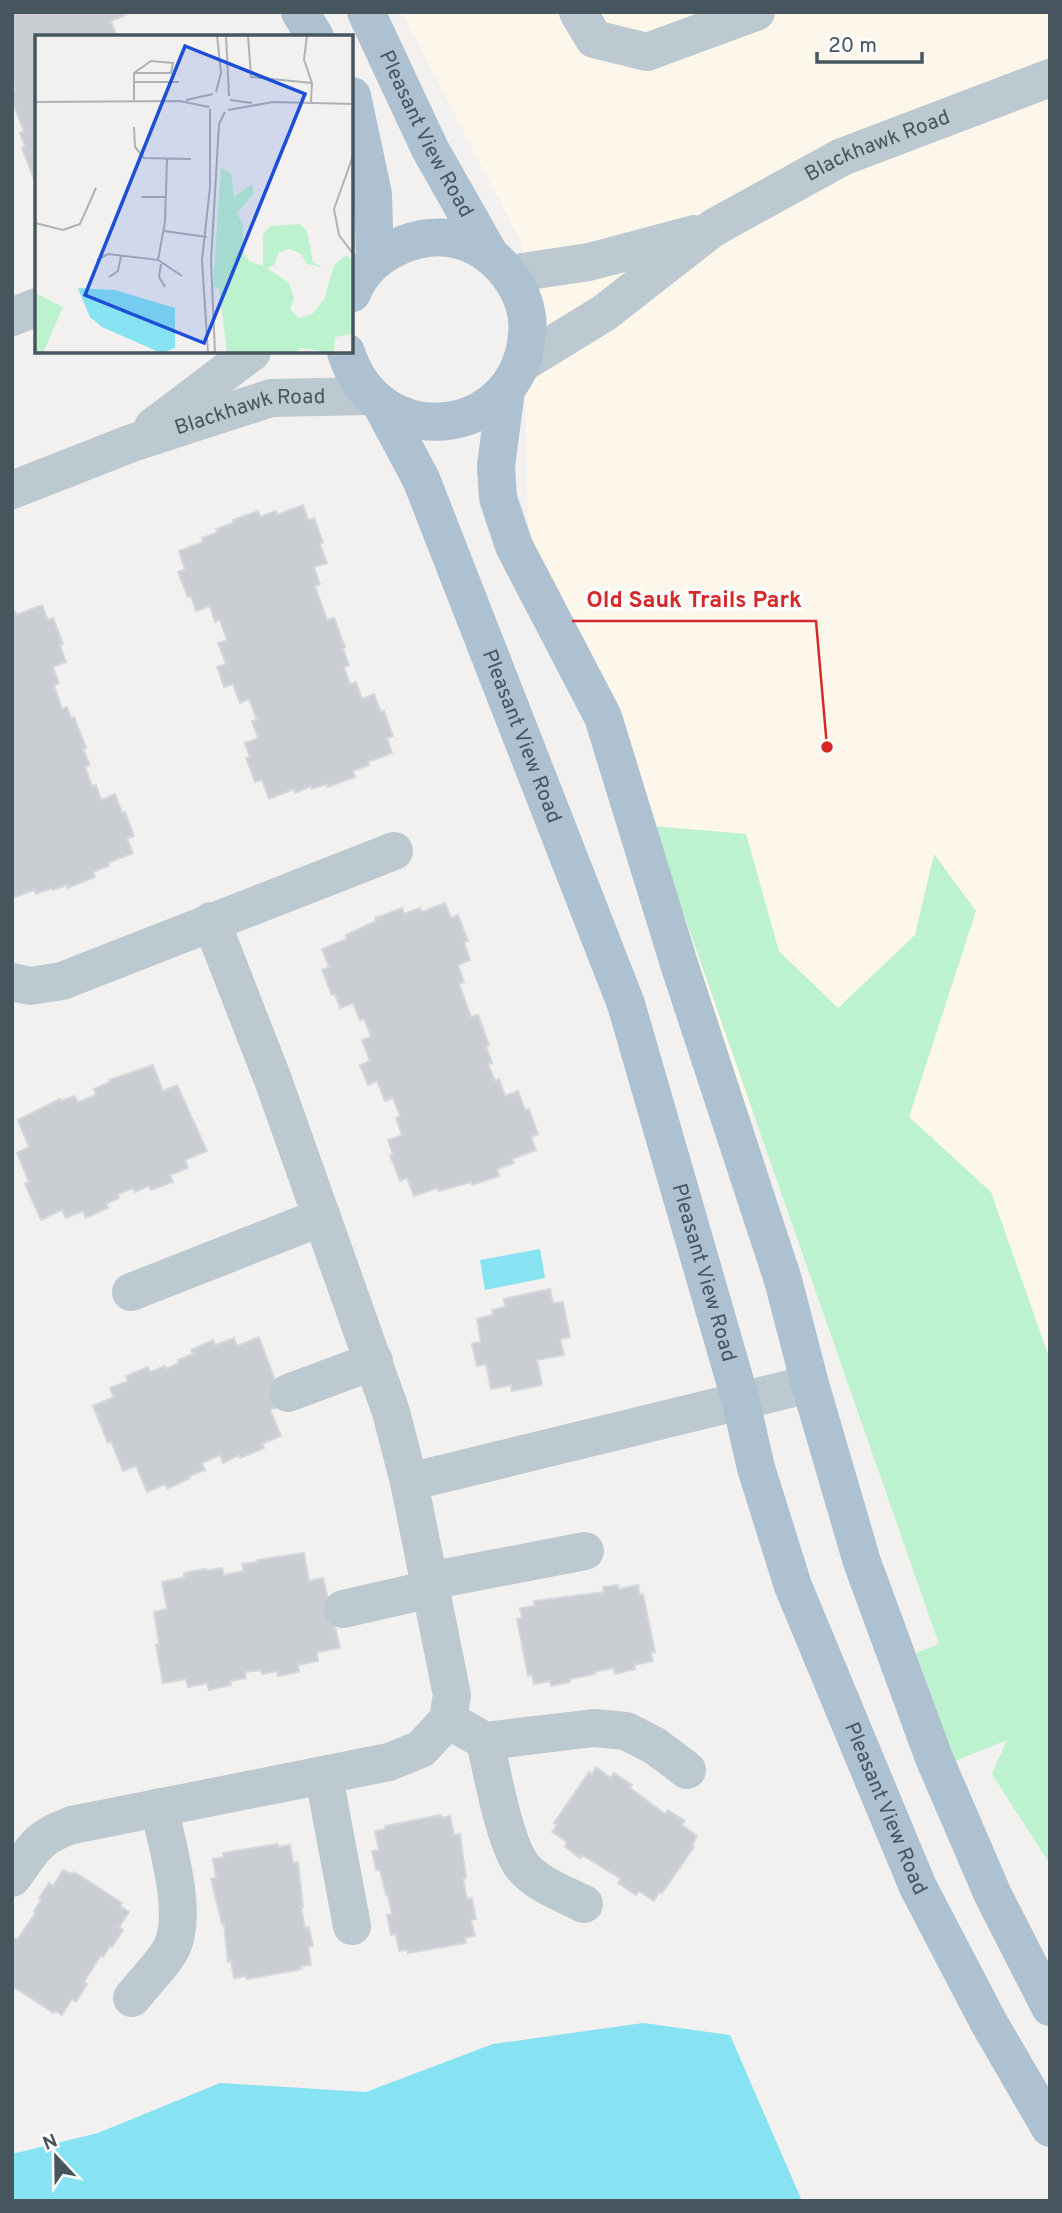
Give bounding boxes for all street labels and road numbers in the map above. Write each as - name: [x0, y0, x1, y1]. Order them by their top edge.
- street label: Pleasant View Road: [372, 46, 480, 223]
- street label: Blackhawk Road: [800, 104, 954, 188]
- street label: Blackhawk Road: [171, 383, 326, 442]
- street label: Pleasant View Road: [475, 646, 568, 827]
- street label: Pleasant View Road: [665, 1180, 742, 1365]
- street label: Pleasant View Road: [838, 1718, 933, 1900]

